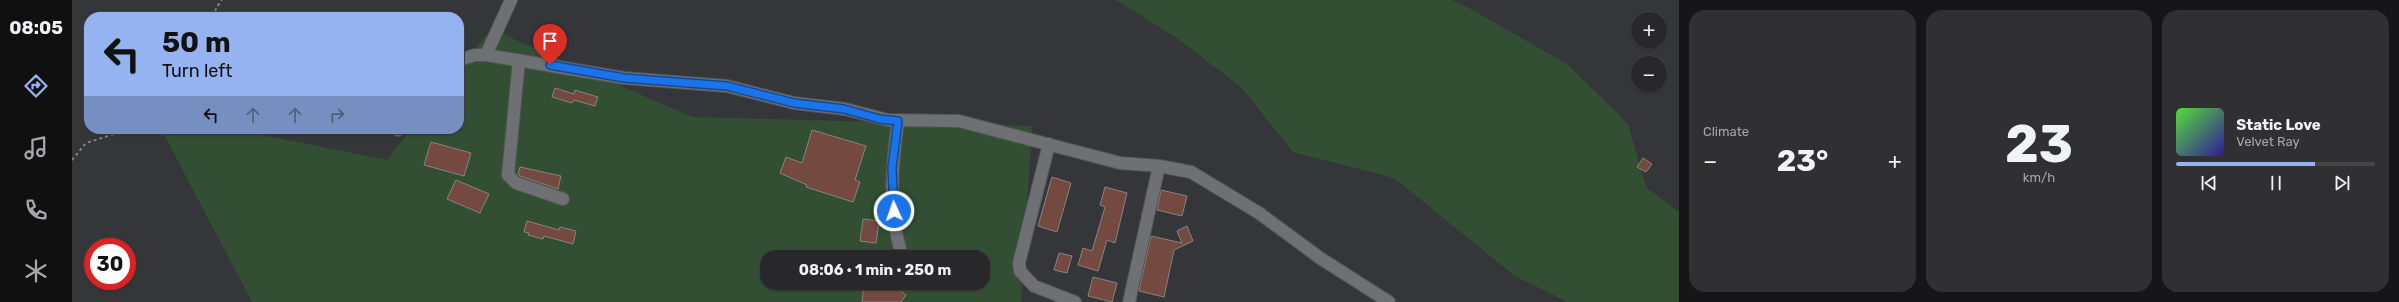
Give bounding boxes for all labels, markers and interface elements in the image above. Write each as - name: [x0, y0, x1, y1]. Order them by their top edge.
- map controls: [1631, 12, 1667, 92]
- button: +: [1631, 12, 1667, 48]
- text: 08:05: [9, 17, 63, 39]
- pin: [533, 24, 567, 65]
- text: 50 m: [162, 26, 231, 59]
- icon: left: [96, 28, 148, 80]
- icon: arrive: [539, 30, 561, 52]
- button: −: [1631, 56, 1667, 92]
- text: Turn left: [162, 60, 232, 82]
- icon: directions: [22, 72, 50, 100]
- icon: left: [200, 104, 222, 126]
- icon: ahead: [242, 104, 264, 126]
- icon: ahead: [284, 104, 306, 126]
- icon: right: [326, 104, 348, 126]
- text: 23: [2005, 113, 2073, 175]
- text: Static Love: [2236, 116, 2321, 134]
- text: Climate: [1703, 124, 1749, 139]
- icon: music: [22, 134, 50, 162]
- text: Velvet Ray: [2236, 134, 2300, 149]
- text: 23°: [1777, 143, 1828, 179]
- text: −: [1703, 148, 1717, 175]
- text: +: [1888, 148, 1902, 175]
- text: km/h: [2023, 170, 2055, 185]
- icon: previous: [2198, 172, 2220, 194]
- icon: pause: [2265, 172, 2287, 194]
- icon: next: [2331, 172, 2353, 194]
- position arrow: [873, 190, 915, 232]
- icon: phone: [22, 196, 50, 224]
- speed limit sign: 30: [84, 238, 136, 290]
- icon: climate: [22, 257, 50, 285]
- text: 08:06 · 1 min · 250 m: [799, 261, 951, 279]

